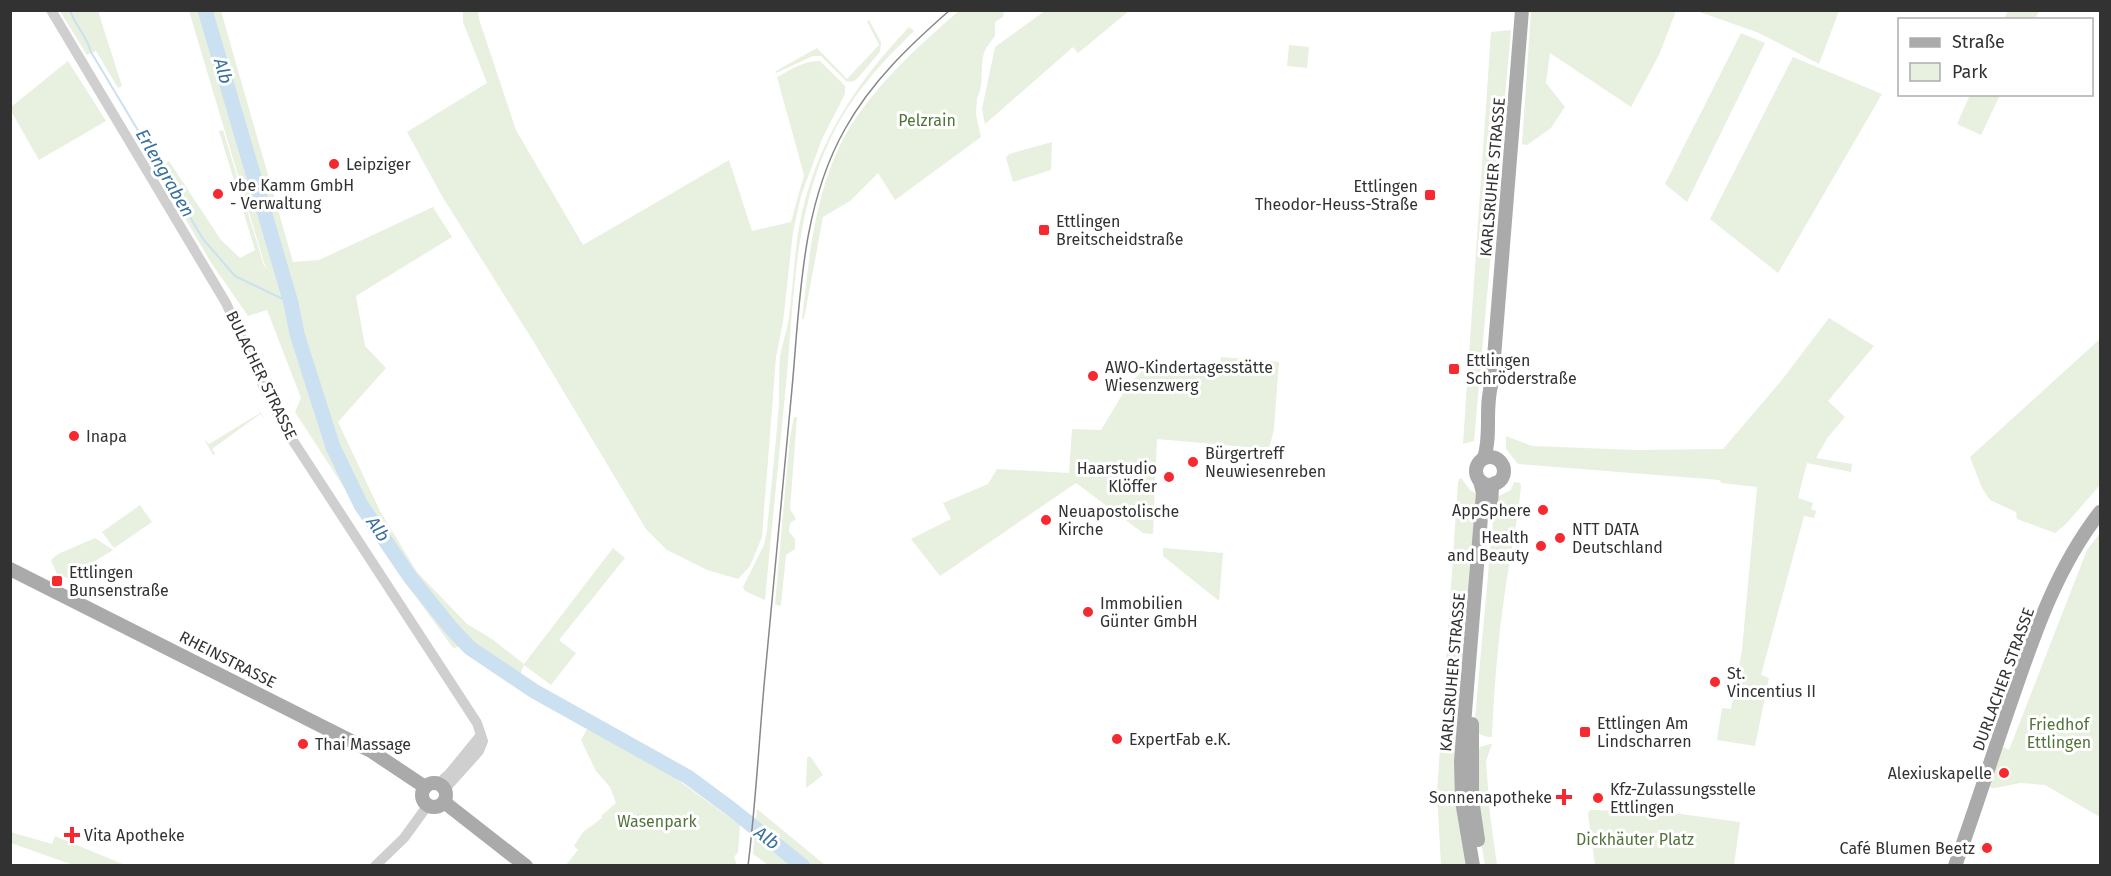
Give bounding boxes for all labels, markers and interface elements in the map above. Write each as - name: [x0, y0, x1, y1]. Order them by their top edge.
- legend: [1898, 18, 2093, 96]
- text: Straße: [1952, 31, 2005, 53]
- water label: Alb: [209, 55, 237, 86]
- text: Park: [1952, 61, 1988, 83]
- street label: KARLSRUHER STRASSE: [1476, 97, 1509, 257]
- park label: Pelzrain: [898, 111, 956, 130]
- water label: Erlengraben: [131, 125, 199, 221]
- place label: Leipziger: [346, 155, 411, 174]
- marker: Leipziger: [327, 157, 341, 171]
- place label: vbe Kamm GmbH - Verwaltung: [230, 176, 354, 213]
- place label: Ettlingen Theodor-Heuss-Straße: [1255, 177, 1418, 214]
- marker: vbe Kamm GmbH - Verwaltung: [211, 187, 225, 201]
- marker: Ettlingen Theodor-Heuss-Straße: [1423, 188, 1437, 202]
- place label: Ettlingen Breitscheidstraße: [1056, 212, 1184, 249]
- marker: Ettlingen Breitscheidstraße: [1037, 223, 1051, 237]
- street label: BULACHER STRASSE: [222, 308, 301, 443]
- place label: Ettlingen Schröderstraße: [1466, 351, 1577, 388]
- place label: AWO-Kindertagesstätte Wiesenzwerg: [1105, 358, 1273, 395]
- marker: Ettlingen Schröderstraße: [1447, 362, 1461, 376]
- marker: AWO-Kindertagesstätte Wiesenzwerg: [1086, 369, 1100, 383]
- place label: Inapa: [86, 427, 127, 446]
- marker: Inapa: [67, 429, 81, 443]
- place label: Bürgertreff Neuwiesenreben: [1205, 444, 1326, 481]
- marker: Bürgertreff Neuwiesenreben: [1186, 455, 1200, 469]
- place label: Haarstudio Klöffer: [1077, 459, 1158, 496]
- marker: Haarstudio Klöffer: [1162, 470, 1176, 484]
- place label: AppSphere: [1452, 501, 1531, 520]
- place label: Neuapostolische Kirche: [1058, 502, 1179, 539]
- marker: AppSphere: [1536, 503, 1550, 517]
- water label: Alb: [361, 511, 394, 546]
- marker: Neuapostolische Kirche: [1039, 513, 1053, 527]
- place label: NTT DATA Deutschland: [1572, 520, 1663, 557]
- place label: Health and Beauty: [1447, 528, 1529, 565]
- marker: NTT DATA Deutschland: [1553, 531, 1567, 545]
- marker: Health and Beauty: [1534, 539, 1548, 553]
- place label: Ettlingen Bunsenstraße: [69, 563, 169, 600]
- marker: Ettlingen Bunsenstraße: [50, 574, 64, 588]
- street label: KARLSRUHER STRASSE: [1436, 592, 1469, 752]
- place label: Immobilien Günter GmbH: [1100, 594, 1198, 631]
- marker: Immobilien Günter GmbH: [1081, 605, 1095, 619]
- street label: DURLACHER STRASSE: [1969, 605, 2038, 753]
- street label: RHEINSTRASSE: [176, 627, 279, 692]
- place label: St. Vincentius II: [1727, 664, 1816, 701]
- marker: St. Vincentius II: [1708, 675, 1722, 689]
- place label: Ettlingen Am Lindscharren: [1597, 714, 1692, 751]
- park label: Friedhof Ettlingen: [2027, 715, 2091, 752]
- marker: Ettlingen Am Lindscharren: [1578, 725, 1592, 739]
- place label: ExpertFab e.K.: [1129, 730, 1231, 749]
- marker: ExpertFab e.K.: [1110, 732, 1124, 746]
- place label: Thai Massage: [315, 735, 411, 754]
- marker: Thai Massage: [296, 737, 310, 751]
- place label: Alexiuskapelle: [1888, 764, 1992, 783]
- marker: Alexiuskapelle: [1997, 766, 2011, 780]
- place label: Kfz-Zulassungsstelle Ettlingen: [1610, 780, 1756, 817]
- place label: Sonnenapotheke: [1429, 788, 1552, 807]
- marker: Sonnenapotheke: [1557, 790, 1571, 804]
- marker: Kfz-Zulassungsstelle Ettlingen: [1591, 791, 1605, 805]
- park label: Wasenpark: [617, 812, 697, 831]
- water label: Alb: [749, 821, 784, 855]
- place label: Vita Apotheke: [84, 826, 185, 845]
- marker: Vita Apotheke: [65, 828, 79, 842]
- park label: Dickhäuter Platz: [1576, 830, 1694, 849]
- place label: Café Blumen Beetz: [1840, 839, 1975, 858]
- marker: Café Blumen Beetz: [1980, 841, 1994, 855]

